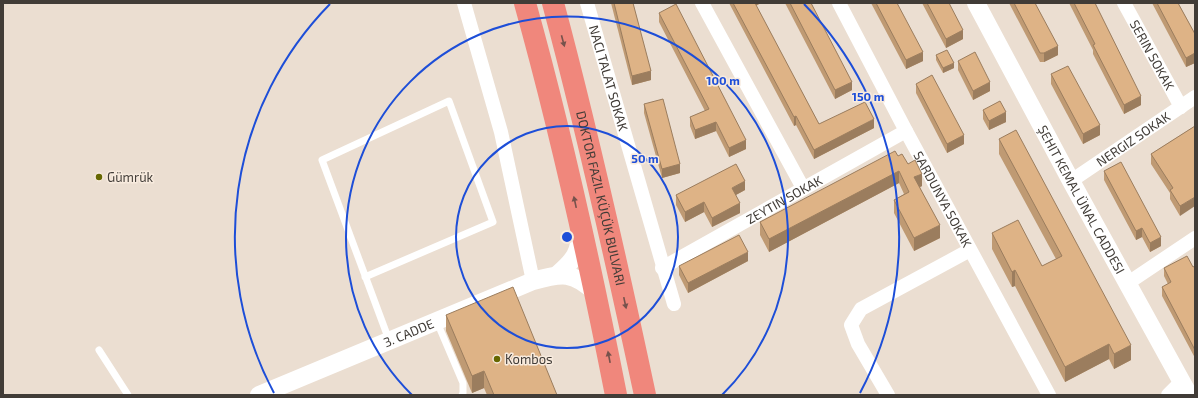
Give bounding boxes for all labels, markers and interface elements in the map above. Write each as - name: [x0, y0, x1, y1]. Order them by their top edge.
- street label: SERIN SOKAK: [1127, 17, 1178, 93]
- street label: NACI TALAT SOKAK: [586, 23, 632, 133]
- one-way arrow: [560, 35, 566, 47]
- text: 100 m: [706, 73, 740, 87]
- text: 150 m: [852, 89, 884, 103]
- street label: NERGIZ SOKAK: [1093, 108, 1173, 170]
- street label: DOKTOR FAZIL KÜÇÜK BULVARI: [573, 109, 629, 287]
- street label: ŞEHIT KEMAL ÜNAL CADDESI: [1034, 123, 1128, 276]
- street label: SARDUNYA SOKAK: [910, 148, 976, 250]
- text: 50 m: [631, 151, 659, 165]
- place label: Gümrük: [107, 169, 154, 185]
- marker: Gümrük: [94, 172, 104, 182]
- street label: ZEYTIN SOKAK: [743, 172, 825, 227]
- one-way arrow: [572, 196, 578, 209]
- centre of rings: [560, 230, 574, 244]
- one-way arrow: [623, 297, 629, 309]
- street label: 3. CADDE: [381, 315, 436, 350]
- place label: Kombos: [505, 351, 553, 367]
- one-way arrow: [605, 351, 611, 363]
- marker: Kombos: [492, 354, 502, 364]

